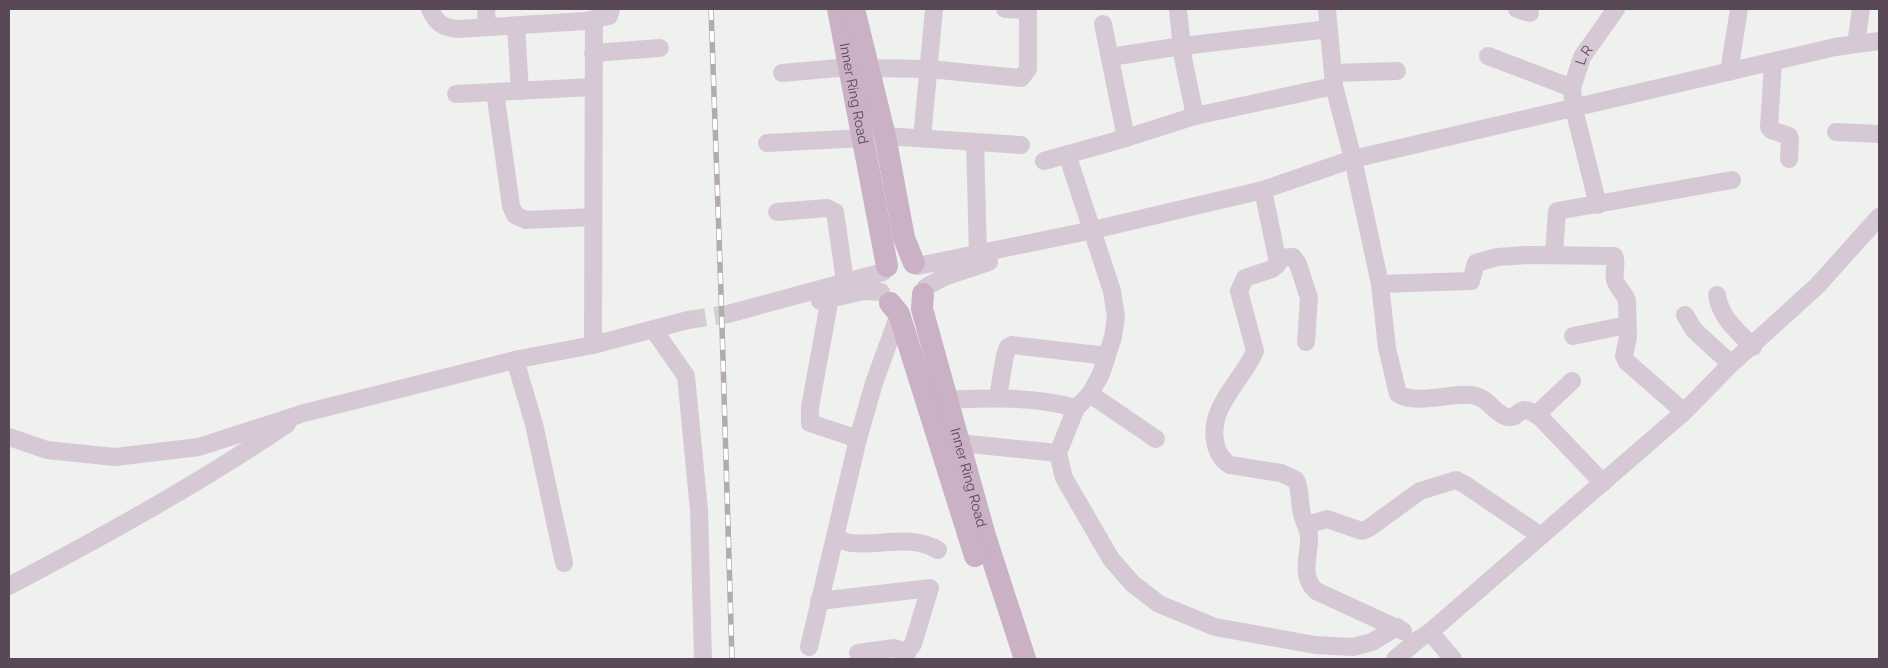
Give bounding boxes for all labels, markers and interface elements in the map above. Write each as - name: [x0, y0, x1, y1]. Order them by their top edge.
- street label: Inner Ring Road: [837, 42, 872, 145]
- street label: L R: [1572, 42, 1596, 67]
- street label: Inner Ring Road: [947, 426, 990, 529]

